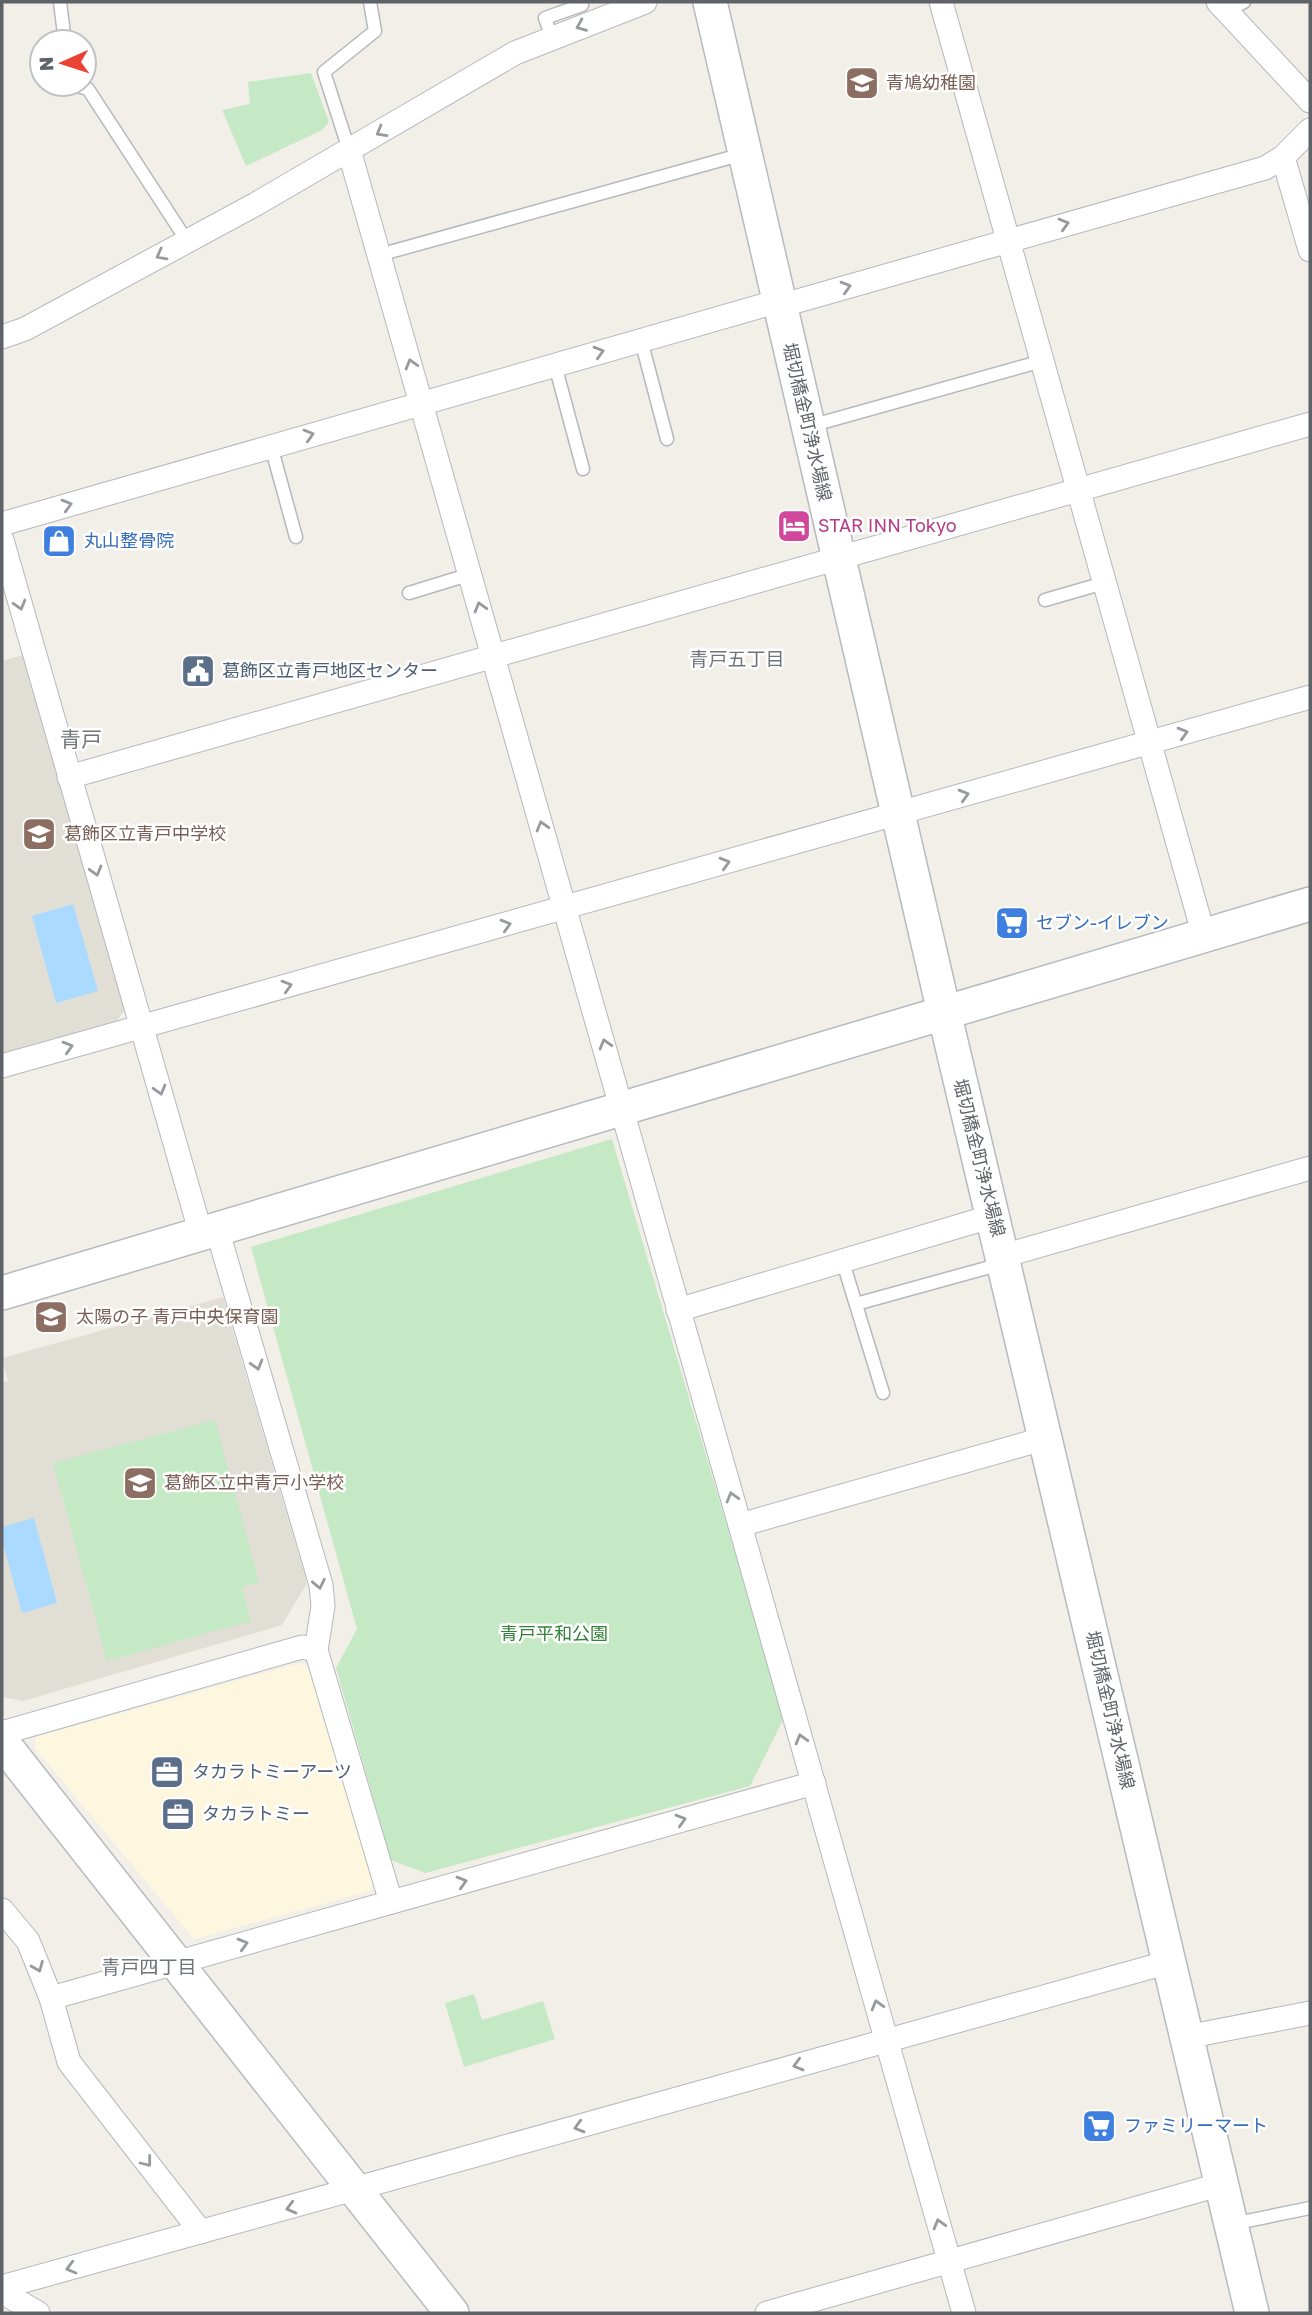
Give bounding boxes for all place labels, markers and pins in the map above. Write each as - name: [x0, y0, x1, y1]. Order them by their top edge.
- school or university icon: 青鳩幼稚園: [843, 64, 881, 102]
- place label: 青鳩幼稚園: [886, 71, 976, 93]
- hotel icon: STAR INN Tokyo: [775, 507, 813, 545]
- place label: STAR INN Tokyo: [818, 514, 957, 536]
- shop icon: 丸山整骨院: [40, 522, 78, 560]
- place label: 丸山整骨院: [84, 529, 174, 551]
- public building icon: 葛飾区立青戸地区センター: [179, 652, 217, 690]
- place label: 葛飾区立青戸地区センター: [222, 659, 438, 681]
- school or university icon: 葛飾区立青戸中学校: [20, 815, 58, 853]
- place label: 葛飾区立青戸中学校: [64, 822, 226, 844]
- supermarket icon: セブン-イレブン: [993, 904, 1031, 942]
- place label: セブン-イレブン: [1036, 911, 1169, 933]
- school or university icon: 太陽の子 青戸中央保育園: [32, 1298, 70, 1336]
- place label: 太陽の子 青戸中央保育園: [76, 1305, 279, 1327]
- school or university icon: 葛飾区立中青戸小学校: [121, 1464, 159, 1502]
- place label: 葛飾区立中青戸小学校: [164, 1471, 344, 1493]
- office icon: タカラトミーアーツ: [148, 1753, 186, 1791]
- place label: タカラトミーアーツ: [192, 1760, 352, 1782]
- office icon: タカラトミー: [159, 1795, 197, 1833]
- place label: タカラトミー: [202, 1802, 310, 1824]
- supermarket icon: ファミリーマート: [1080, 2107, 1118, 2145]
- place label: ファミリーマート: [1124, 2114, 1268, 2136]

